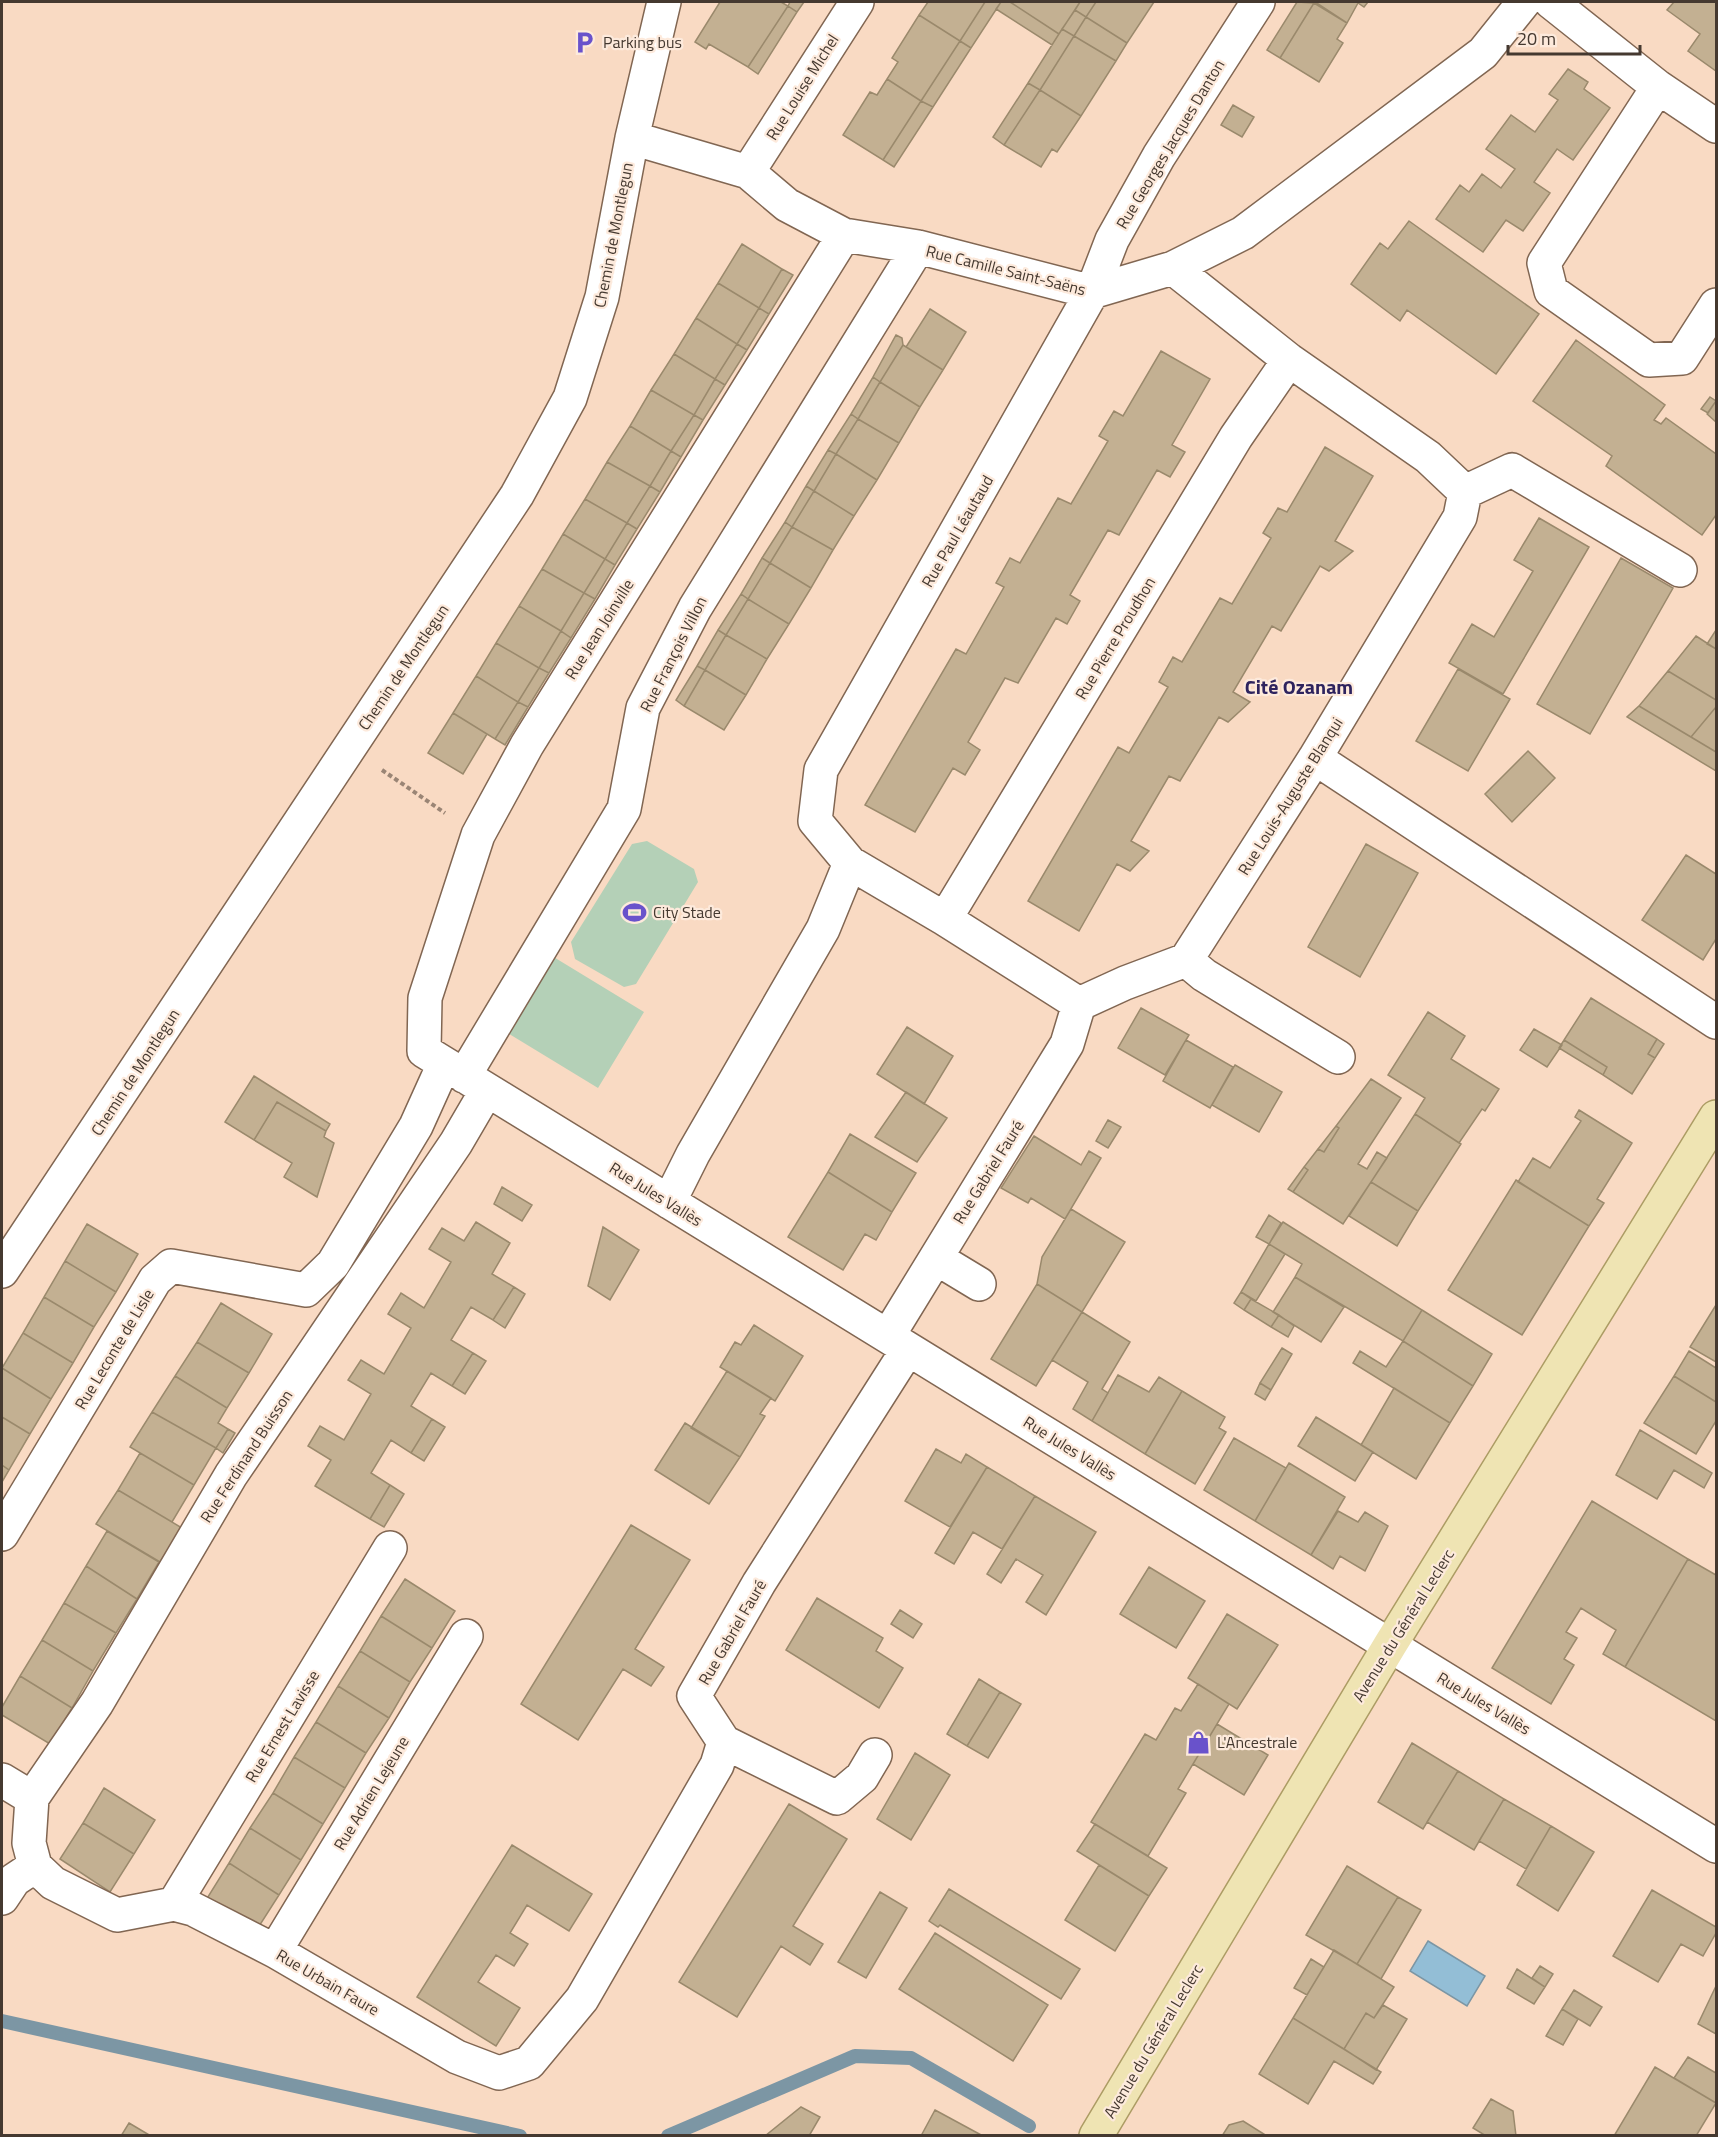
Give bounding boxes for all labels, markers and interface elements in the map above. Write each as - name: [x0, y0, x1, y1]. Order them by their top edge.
- scale bar: [1508, 18, 1640, 56]
- text: 20 m: [1517, 25, 1556, 52]
- parking icon: Parking bus: [572, 29, 598, 55]
- street label: Rue Louise Michel: [760, 29, 844, 145]
- place label: Parking bus: [603, 30, 682, 54]
- street label: Rue Georges Jacques Danton: [1110, 55, 1230, 233]
- street label: Chemin de Montlegun: [587, 160, 639, 310]
- street label: Rue Camille Saint-Saëns: [924, 239, 1088, 301]
- street label: Rue Paul Léautaud: [915, 471, 999, 591]
- street label: Rue Pierre Proudhon: [1069, 572, 1161, 704]
- street label: Rue Jean Joinville: [559, 574, 639, 684]
- street label: Rue François Villon: [633, 592, 713, 716]
- street label: Chemin de Montlegun: [352, 599, 454, 735]
- district label: Cité Ozanam: [1245, 671, 1353, 702]
- street label: Rue Louis-Auguste Blanqui: [1232, 712, 1348, 880]
- sports icon: City Stade: [622, 899, 648, 925]
- place label: City Stade: [653, 900, 721, 924]
- street label: Chemin de Montlegun: [85, 1004, 185, 1140]
- street label: Rue Gabriel Fauré: [946, 1115, 1030, 1229]
- street label: Rue Jules Vallès: [605, 1156, 707, 1232]
- street label: Rue Leconte de Lisle: [68, 1284, 160, 1414]
- street label: Rue Ferdinand Buisson: [194, 1385, 298, 1527]
- street label: Rue Jules Vallès: [1019, 1410, 1121, 1486]
- street label: Avenue du Général Leclerc: [1346, 1544, 1460, 1706]
- street label: Rue Gabriel Fauré: [692, 1575, 772, 1689]
- street label: Rue Ernest Lavisse: [239, 1665, 325, 1787]
- street label: Rue Jules Vallès: [1433, 1666, 1535, 1740]
- shop icon: L'Ancestrale: [1186, 1729, 1212, 1755]
- place label: L'Ancestrale: [1217, 1730, 1297, 1754]
- street label: Rue Adrien Lejeune: [327, 1731, 415, 1855]
- street label: Rue Urbain Faure: [272, 1943, 384, 2021]
- street label: Avenue du Général Leclerc: [1097, 1959, 1209, 2123]

